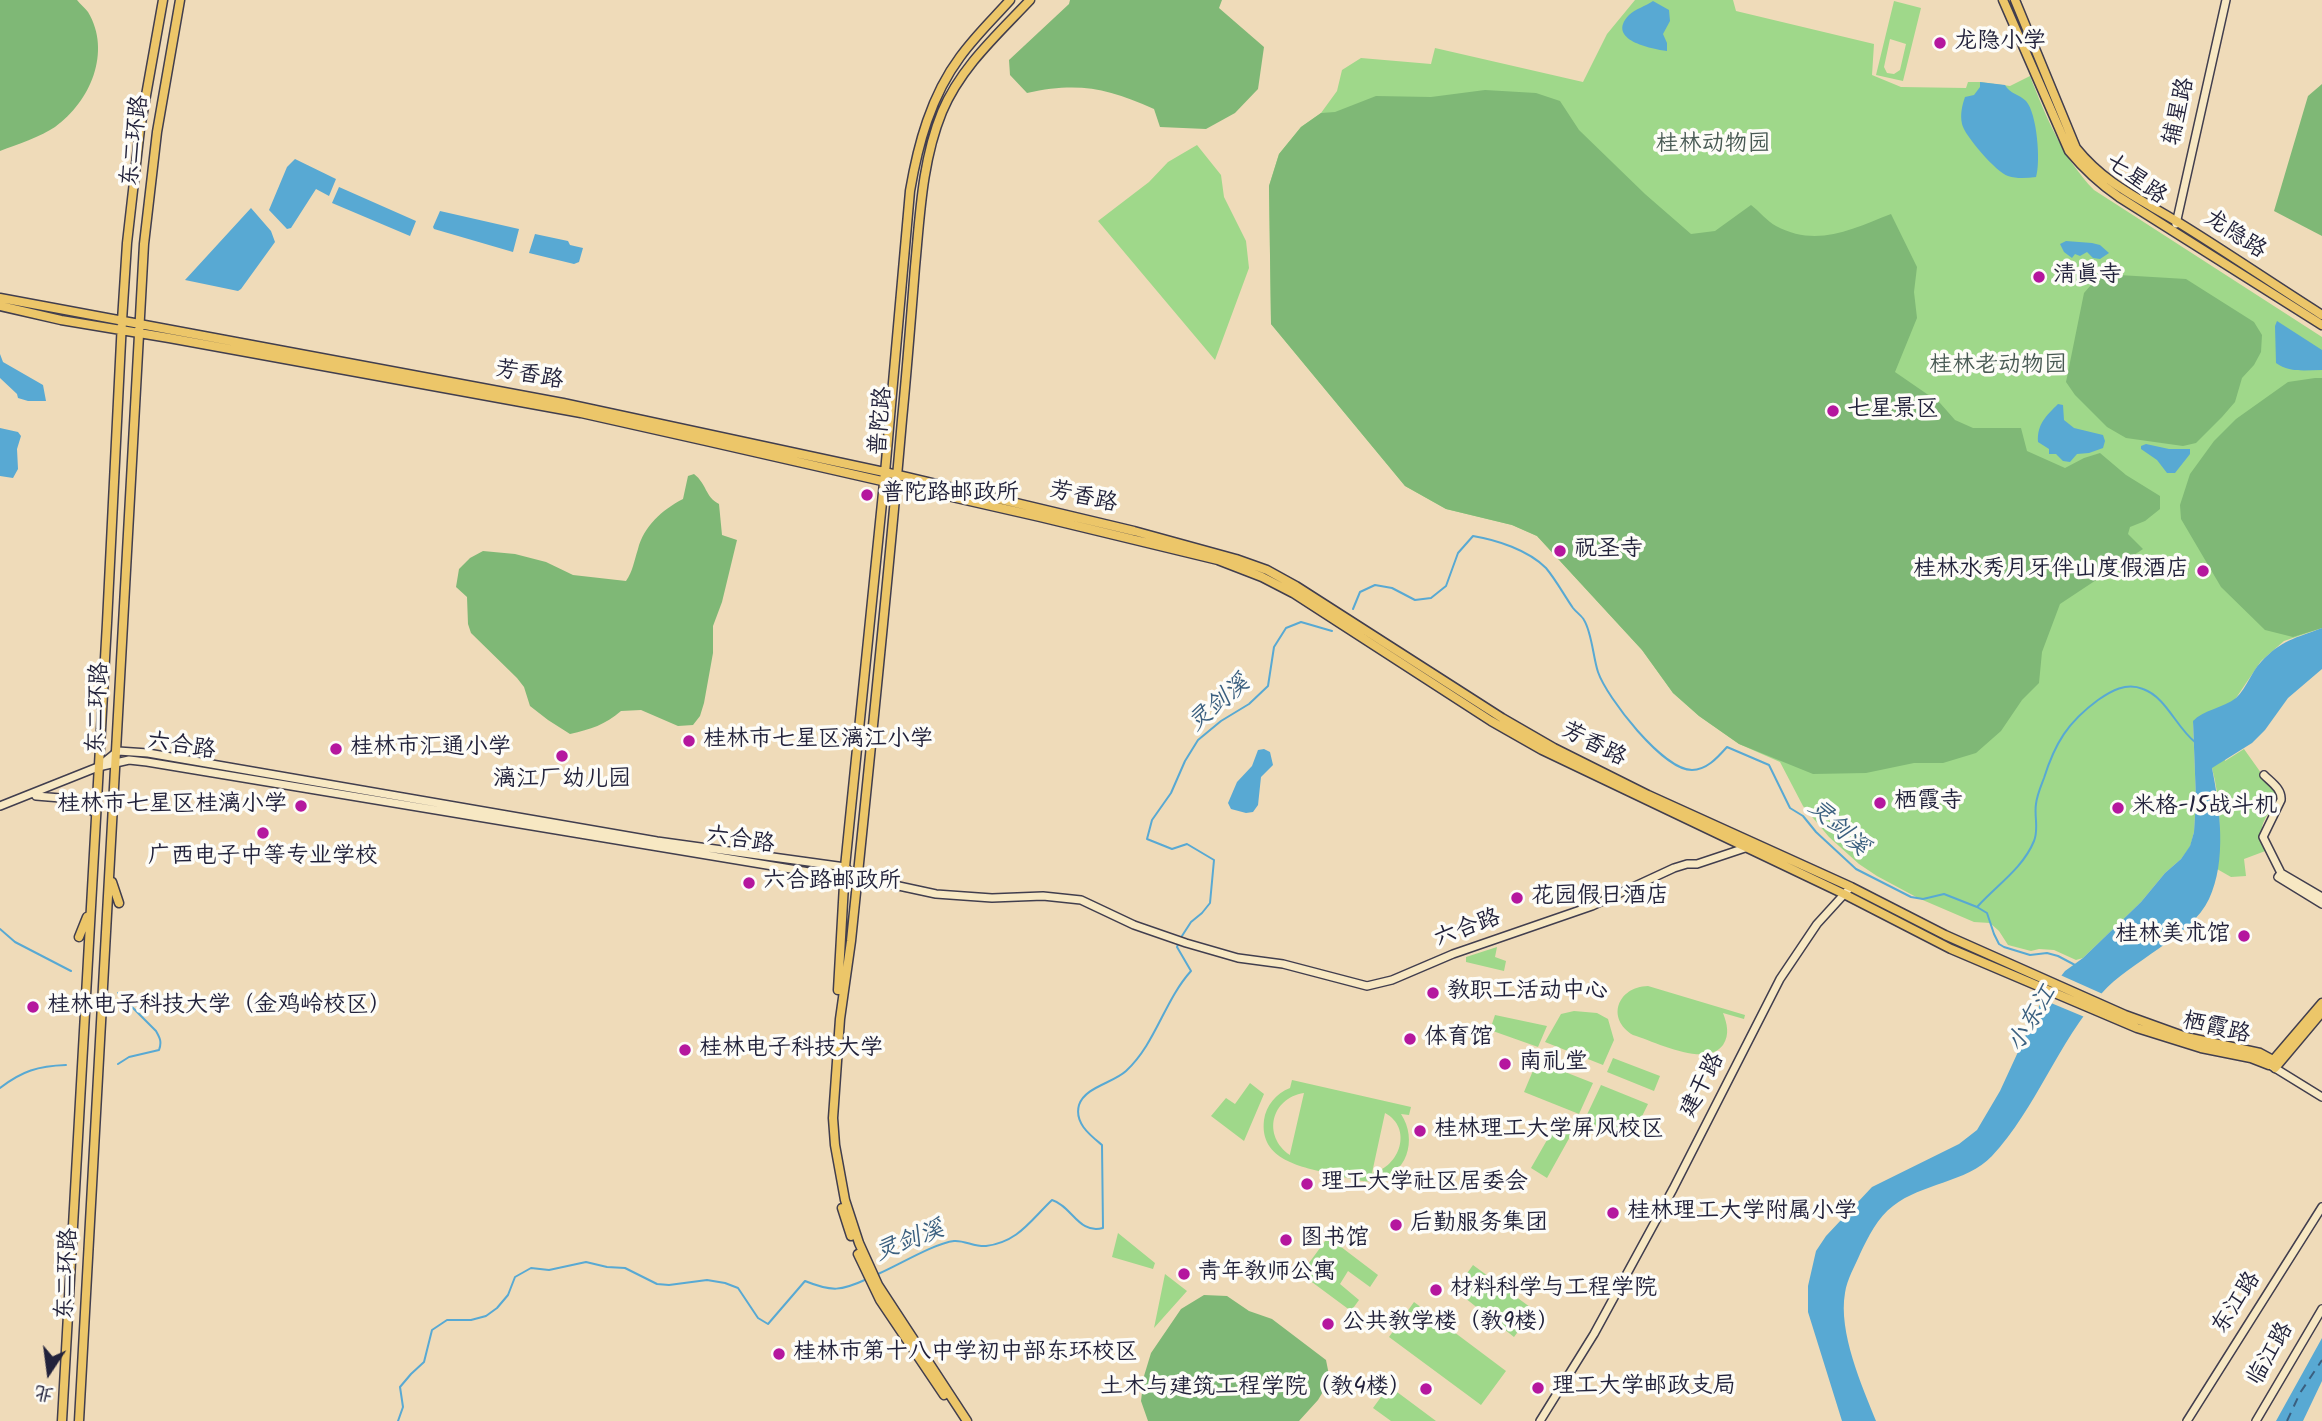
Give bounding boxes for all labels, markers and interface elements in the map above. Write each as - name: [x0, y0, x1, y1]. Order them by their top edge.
- place label: 龙隐小学: [1954, 29, 2046, 57]
- marker: 龙隐小学: [1932, 35, 1948, 51]
- street label: 辅星路: [2160, 75, 2202, 149]
- street label: 东二环路: [118, 94, 156, 188]
- park label: 桂林动物园: [1656, 132, 1770, 160]
- street label: 七星路: [2099, 150, 2171, 212]
- street label: 龙隐路: [2198, 206, 2270, 266]
- place label: 清真寺: [2053, 263, 2122, 291]
- marker: 清真寺: [2031, 269, 2047, 285]
- park label: 桂林老动物园: [1929, 353, 2067, 381]
- street label: 芳香路: [493, 357, 565, 397]
- street label: 普陀路: [866, 385, 900, 457]
- place label: 七星景区: [1847, 397, 1939, 425]
- marker: 七星景区: [1825, 403, 1841, 419]
- street label: 芳香路: [1046, 478, 1120, 520]
- place label: 普陀路邮政所: [881, 481, 1019, 509]
- marker: 普陀路邮政所: [859, 487, 875, 503]
- place label: 祝圣寺: [1574, 537, 1643, 565]
- marker: 祝圣寺: [1552, 543, 1568, 559]
- place label: 桂林水秀月牙伴山度假酒店: [1913, 557, 2189, 585]
- marker: 桂林水秀月牙伴山度假酒店: [2195, 563, 2211, 579]
- street label: 东二环路: [84, 661, 116, 755]
- water label: 灵剑溪: [1183, 671, 1257, 739]
- street label: 芳香路: [1556, 718, 1630, 774]
- place label: 桂林市七星区漓江小学: [703, 727, 933, 755]
- street label: 六合路: [145, 729, 217, 767]
- marker: 桂林市七星区漓江小学: [681, 733, 697, 749]
- place label: 桂林市汇通小学: [350, 735, 511, 763]
- marker: 桂林市汇通小学: [328, 741, 344, 757]
- marker: 漓江厂幼儿园: [554, 748, 570, 764]
- place label: 漓江厂幼儿园: [493, 767, 631, 795]
- place label: 栖霞寺: [1894, 789, 1963, 817]
- place label: 桂林市七星区桂漓小学: [57, 792, 287, 820]
- water label: 灵剑溪: [1801, 794, 1873, 864]
- place label: 米格-15战斗机: [2132, 794, 2277, 822]
- marker: 栖霞寺: [1872, 795, 1888, 811]
- marker: 桂林市七星区桂漓小学: [293, 798, 309, 814]
- marker: 米格-15战斗机: [2110, 800, 2126, 816]
- street label: 六合路: [704, 823, 776, 861]
- marker: 广西电子中等专业学校: [255, 825, 271, 841]
- place label: 广西电子中等专业学校: [148, 844, 378, 872]
- place label: 六合路邮政所: [763, 869, 901, 897]
- marker: 六合路邮政所: [741, 875, 757, 891]
- place label: 花园假日酒店: [1531, 884, 1669, 912]
- marker: 花园假日酒店: [1509, 890, 1525, 906]
- street label: 六合路: [1431, 905, 1505, 955]
- place label: 桂林美术馆: [2115, 922, 2230, 950]
- marker: 桂林美术馆: [2236, 928, 2252, 944]
- place label: 教职工活动中心: [1447, 979, 1608, 1007]
- water label: 小东江: [2003, 982, 2065, 1058]
- marker: 教职工活动中心: [1425, 985, 1441, 1001]
- place label: 桂林电子科技大学（金鸡岭校区）: [47, 993, 392, 1021]
- marker: 桂林电子科技大学（金鸡岭校区）: [25, 999, 41, 1015]
- street label: 栖霞路: [2179, 1009, 2253, 1051]
- place label: 体育馆: [1424, 1025, 1493, 1053]
- marker: 体育馆: [1402, 1031, 1418, 1047]
- place label: 桂林电子科技大学: [699, 1036, 883, 1064]
- marker: 桂林电子科技大学: [677, 1042, 693, 1058]
- street label: 建干路: [1676, 1049, 1732, 1123]
- place label: 南礼堂: [1519, 1050, 1588, 1078]
- marker: 南礼堂: [1497, 1056, 1513, 1072]
- place label: 桂林理工大学屏风校区: [1434, 1117, 1664, 1145]
- marker: 桂林理工大学屏风校区: [1412, 1123, 1428, 1139]
- place label: 理工大学社区居委会: [1321, 1170, 1528, 1198]
- marker: 理工大学社区居委会: [1299, 1176, 1315, 1192]
- place label: 桂林理工大学附属小学: [1627, 1199, 1857, 1227]
- marker: 桂林理工大学附属小学: [1605, 1205, 1621, 1221]
- place label: 后勤服务集团: [1410, 1211, 1548, 1239]
- water label: 灵剑溪: [871, 1217, 949, 1269]
- marker: 后勤服务集团: [1388, 1217, 1404, 1233]
- place label: 图书馆: [1300, 1226, 1369, 1254]
- street label: 东二环路: [53, 1227, 85, 1321]
- marker: 图书馆: [1278, 1232, 1294, 1248]
- place label: 青年教师公寓: [1198, 1260, 1336, 1288]
- marker: 青年教师公寓: [1176, 1266, 1192, 1282]
- street label: 东江路: [2208, 1268, 2268, 1340]
- place label: 材料科学与工程学院: [1450, 1276, 1657, 1304]
- marker: 材料科学与工程学院: [1428, 1282, 1444, 1298]
- place label: 公共教学楼（教9楼）: [1342, 1310, 1560, 1338]
- marker: 公共教学楼（教9楼）: [1320, 1316, 1336, 1332]
- street label: 临江路: [2243, 1318, 2301, 1392]
- north arrow: [14, 1337, 84, 1407]
- place label: 桂林市第十八中学初中部东环校区: [793, 1340, 1138, 1368]
- marker: 桂林市第十八中学初中部东环校区: [771, 1346, 787, 1362]
- place label: 理工大学邮政支局: [1552, 1374, 1736, 1402]
- place label: 土木与建筑工程学院（教4楼）: [1100, 1375, 1412, 1403]
- text: 北: [32, 1376, 57, 1409]
- marker: 理工大学邮政支局: [1530, 1380, 1546, 1396]
- marker: 土木与建筑工程学院（教4楼）: [1418, 1381, 1434, 1397]

